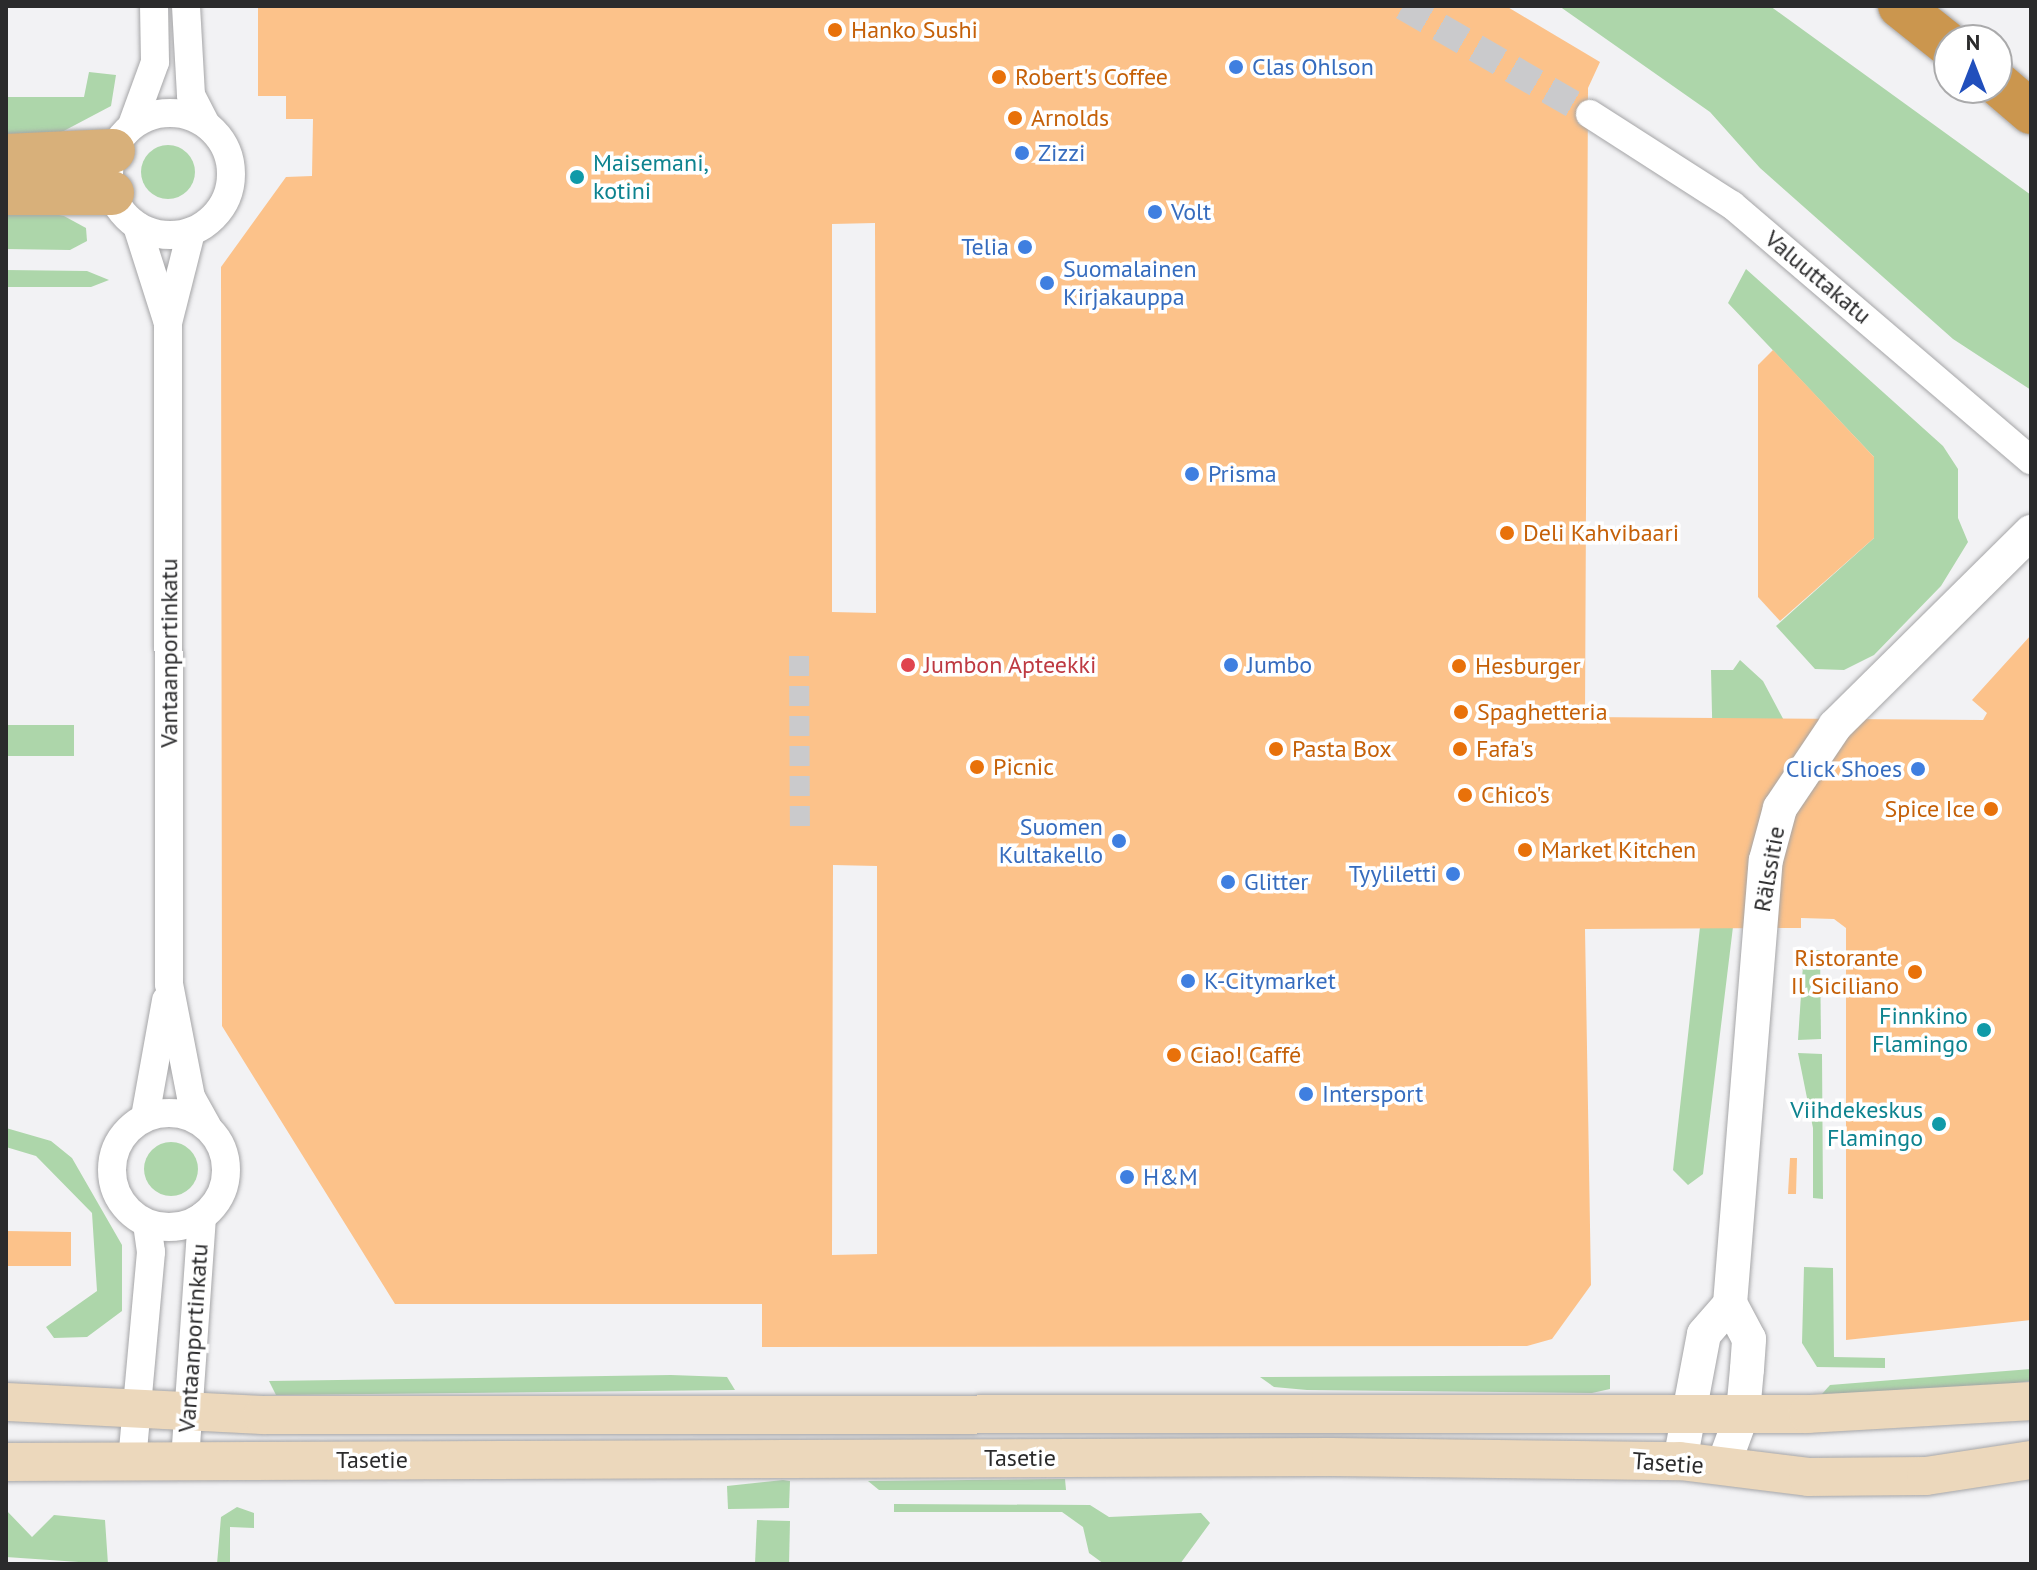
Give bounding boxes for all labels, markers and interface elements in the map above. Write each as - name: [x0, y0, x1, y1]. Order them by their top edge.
- place label: Hanko Sushi: [851, 16, 978, 44]
- marker: Hanko Sushi: [826, 21, 844, 39]
- north arrow: [1933, 24, 2013, 104]
- text: N: [1966, 28, 1980, 56]
- place label: Clas Ohlson: [1252, 53, 1374, 81]
- marker: Clas Ohlson: [1227, 58, 1245, 76]
- place label: Robert's Coffee: [1015, 63, 1168, 91]
- marker: Robert's Coffee: [990, 68, 1008, 86]
- place label: Arnolds: [1031, 104, 1109, 132]
- marker: Arnolds: [1006, 109, 1024, 127]
- place label: Zizzi: [1038, 139, 1085, 167]
- marker: Zizzi: [1013, 144, 1031, 162]
- place label: Maisemani, kotini: [593, 149, 709, 205]
- marker: Maisemani, kotini: [568, 168, 586, 186]
- place label: Volt: [1171, 198, 1211, 226]
- marker: Volt: [1146, 203, 1164, 221]
- street label: Valuuttakatu: [1759, 224, 1877, 330]
- place label: Telia: [961, 233, 1009, 261]
- marker: Telia: [1016, 238, 1034, 256]
- place label: Suomalainen Kirjakauppa: [1063, 255, 1197, 311]
- marker: Suomalainen Kirjakauppa: [1038, 274, 1056, 292]
- place label: Prisma: [1208, 460, 1277, 488]
- marker: Prisma: [1183, 465, 1201, 483]
- place label: Deli Kahvibaari: [1523, 519, 1679, 547]
- marker: Deli Kahvibaari: [1498, 524, 1516, 542]
- street label: Vantaanportinkatu: [155, 558, 183, 748]
- place label: Jumbon Apteekki: [924, 651, 1097, 679]
- place label: Jumbo: [1247, 651, 1312, 679]
- place label: Hesburger: [1475, 652, 1581, 680]
- marker: Jumbon Apteekki: [899, 656, 917, 674]
- marker: Jumbo: [1222, 656, 1240, 674]
- marker: Hesburger: [1450, 657, 1468, 675]
- place label: Spaghetteria: [1477, 698, 1608, 726]
- marker: Spaghetteria: [1452, 703, 1470, 721]
- place label: Pasta Box: [1292, 735, 1392, 763]
- place label: Fafa's: [1476, 735, 1534, 763]
- marker: Pasta Box: [1267, 740, 1285, 758]
- marker: Fafa's: [1451, 740, 1469, 758]
- place label: Picnic: [993, 753, 1054, 781]
- place label: Click Shoes: [1785, 755, 1902, 783]
- marker: Picnic: [968, 758, 986, 776]
- marker: Click Shoes: [1909, 760, 1927, 778]
- place label: Chico's: [1481, 781, 1550, 809]
- marker: Chico's: [1456, 786, 1474, 804]
- place label: Spice Ice: [1885, 795, 1975, 823]
- marker: Spice Ice: [1982, 800, 2000, 818]
- place label: Suomen Kultakello: [999, 813, 1103, 869]
- street label: Rälssitie: [1747, 824, 1791, 914]
- marker: Suomen Kultakello: [1110, 832, 1128, 850]
- place label: Market Kitchen: [1541, 836, 1696, 864]
- marker: Market Kitchen: [1516, 841, 1534, 859]
- place label: Tyyliletti: [1349, 860, 1437, 888]
- marker: Tyyliletti: [1444, 865, 1462, 883]
- place label: Glitter: [1244, 868, 1308, 896]
- marker: Glitter: [1219, 873, 1237, 891]
- place label: Ristorante Il Siciliano: [1791, 944, 1899, 1000]
- marker: Ristorante Il Siciliano: [1906, 963, 1924, 981]
- place label: K-Citymarket: [1204, 967, 1336, 995]
- marker: K-Citymarket: [1179, 972, 1197, 990]
- place label: Finnkino Flamingo: [1872, 1002, 1968, 1058]
- marker: Finnkino Flamingo: [1975, 1021, 1993, 1039]
- place label: Ciao! Caffé: [1190, 1041, 1301, 1069]
- marker: Ciao! Caffé: [1165, 1046, 1183, 1064]
- place label: Intersport: [1322, 1080, 1423, 1108]
- marker: Intersport: [1297, 1085, 1315, 1103]
- place label: Viihdekeskus Flamingo: [1790, 1096, 1923, 1152]
- marker: Viihdekeskus Flamingo: [1930, 1115, 1948, 1133]
- place label: H&M: [1143, 1163, 1198, 1191]
- marker: H&M: [1118, 1168, 1136, 1186]
- street label: Vantaanportinkatu: [172, 1243, 214, 1433]
- street label: Tasetie: [984, 1444, 1056, 1472]
- street label: Tasetie: [336, 1446, 408, 1474]
- street label: Tasetie: [1631, 1446, 1705, 1480]

